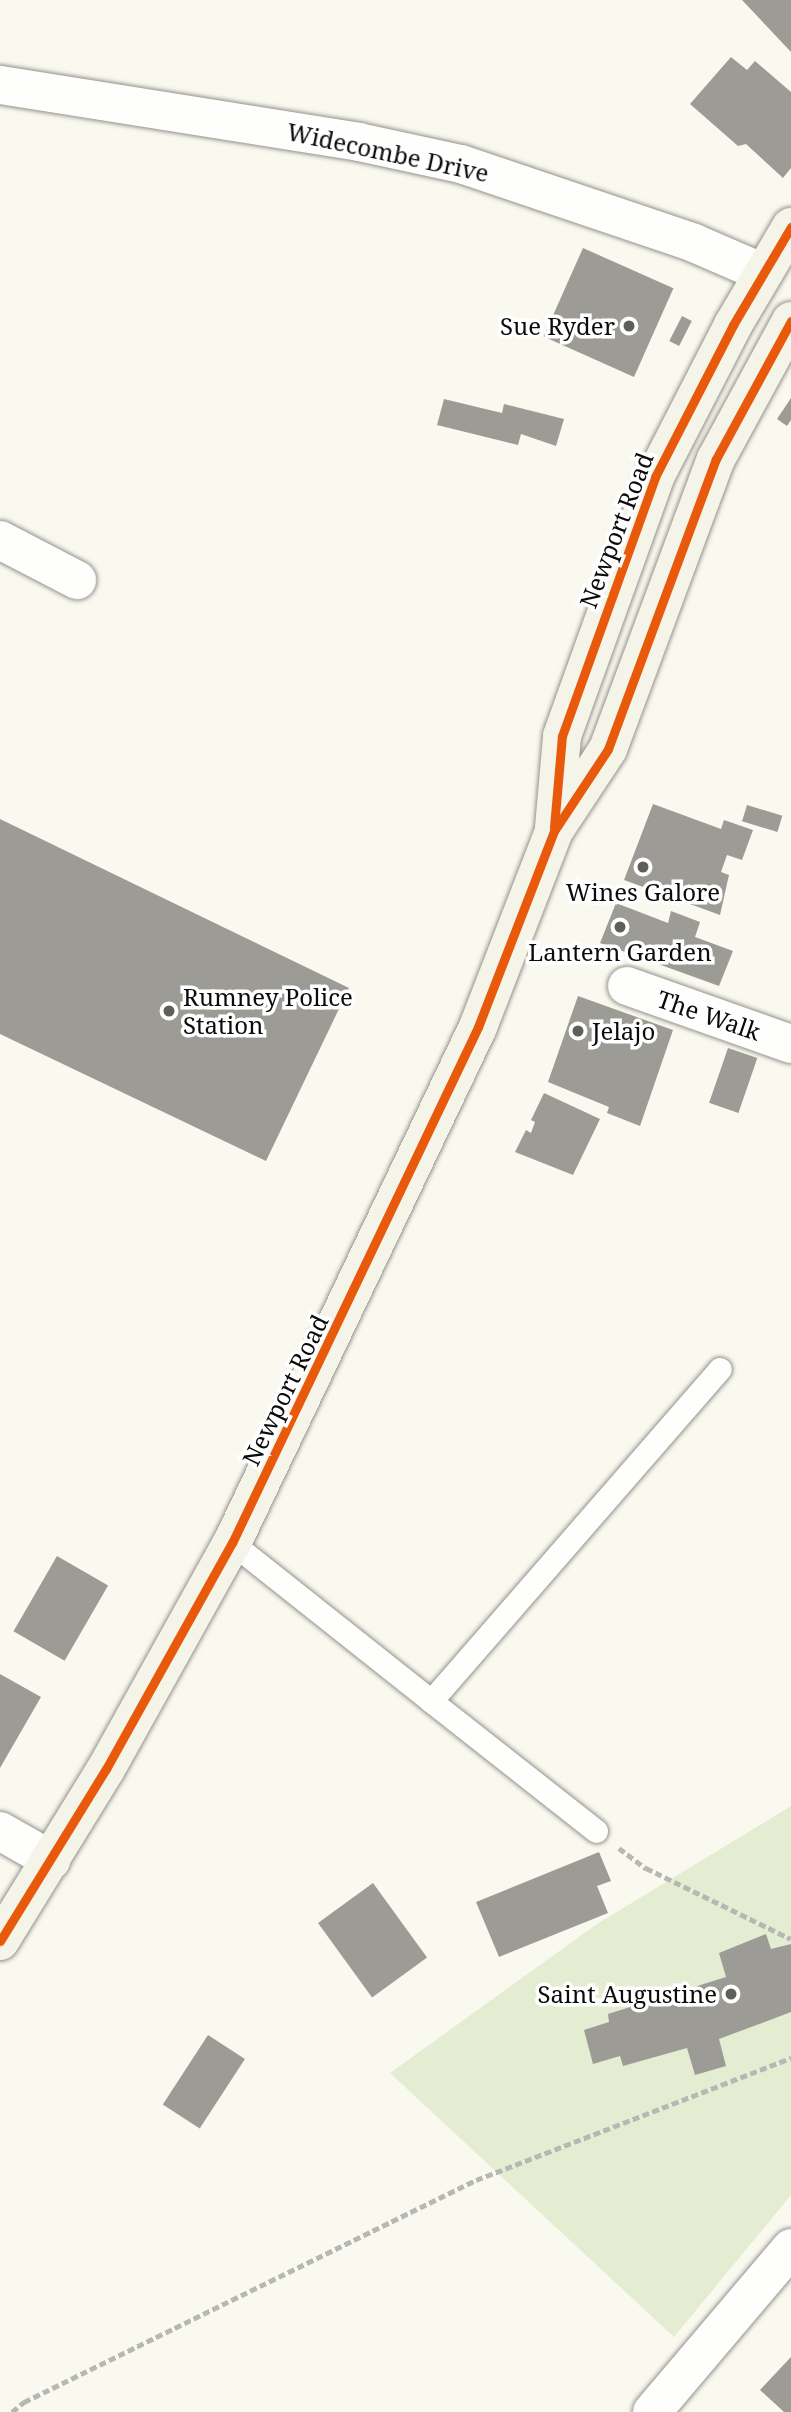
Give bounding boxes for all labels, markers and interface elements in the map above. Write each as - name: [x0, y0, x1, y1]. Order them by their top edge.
- street label: Widecombe Drive: [284, 117, 492, 187]
- place label: Sue Ryder: [500, 312, 615, 340]
- marker: Sue Ryder: [621, 318, 637, 334]
- street label: Newport Road: [573, 448, 659, 612]
- marker: Wines Galore: [635, 859, 651, 875]
- place label: Wines Galore: [566, 878, 720, 906]
- marker: Lantern Garden: [612, 919, 628, 935]
- place label: Lantern Garden: [528, 938, 712, 966]
- place label: Rumney Police Station: [183, 983, 353, 1039]
- street label: The Walk: [654, 984, 764, 1046]
- marker: Rumney Police Station: [161, 1003, 177, 1019]
- place label: Jelajo: [592, 1017, 655, 1045]
- marker: Jelajo: [570, 1023, 586, 1039]
- street label: Newport Road: [236, 1310, 334, 1470]
- place label: Saint Augustine: [537, 1980, 717, 2008]
- marker: Saint Augustine: [723, 1986, 739, 2002]

